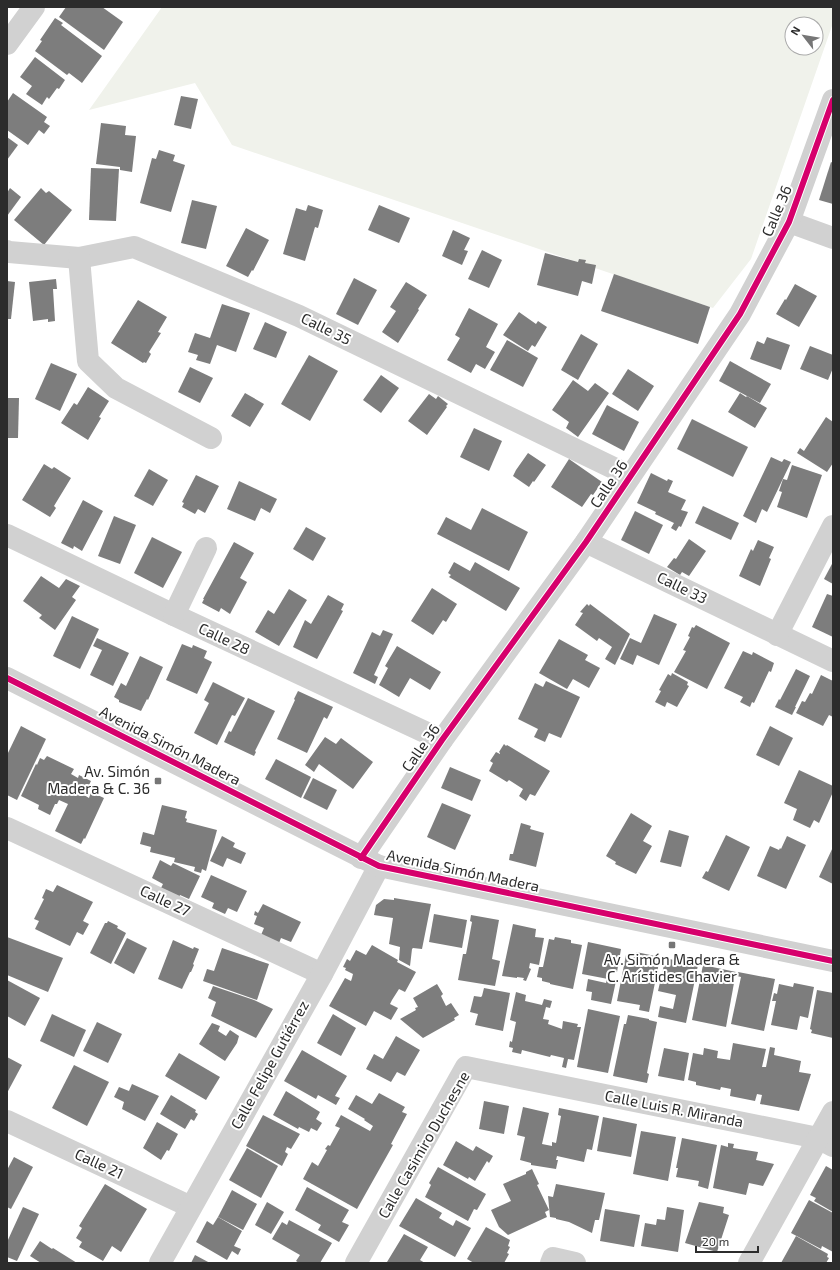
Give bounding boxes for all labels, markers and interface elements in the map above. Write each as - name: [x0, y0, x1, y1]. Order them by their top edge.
- north arrow: [784, 16, 824, 56]
- text: N: [787, 24, 803, 37]
- street label: Calle 36: [757, 182, 795, 239]
- street label: Calle 35: [298, 308, 354, 348]
- street label: Calle 36: [586, 456, 631, 511]
- street label: Calle 33: [654, 567, 711, 607]
- street label: Calle 28: [196, 618, 253, 658]
- street label: Avenida Simón Madera: [97, 702, 244, 788]
- street label: Calle 36: [397, 720, 443, 775]
- place label: Av. Simón Madera & C. 36: [47, 762, 150, 797]
- marker: Av. Simón Madera & C. 36: [153, 776, 163, 786]
- street label: Avenida Simón Madera: [385, 845, 541, 895]
- street label: Calle 27: [138, 881, 194, 920]
- marker: Av. Simón Madera & C. Arístides Chavier: [667, 940, 677, 950]
- place label: Av. Simón Madera & C. Arístides Chavier: [604, 950, 740, 985]
- street label: Calle Felipe Gutiérrez: [226, 997, 312, 1132]
- street label: Calle Casimiro Duchesne: [374, 1068, 473, 1221]
- street label: Calle Luis R. Miranda: [603, 1086, 745, 1130]
- street label: Calle 21: [72, 1144, 127, 1182]
- scale bar: [696, 1228, 758, 1254]
- text: 20 m: [702, 1234, 729, 1248]

